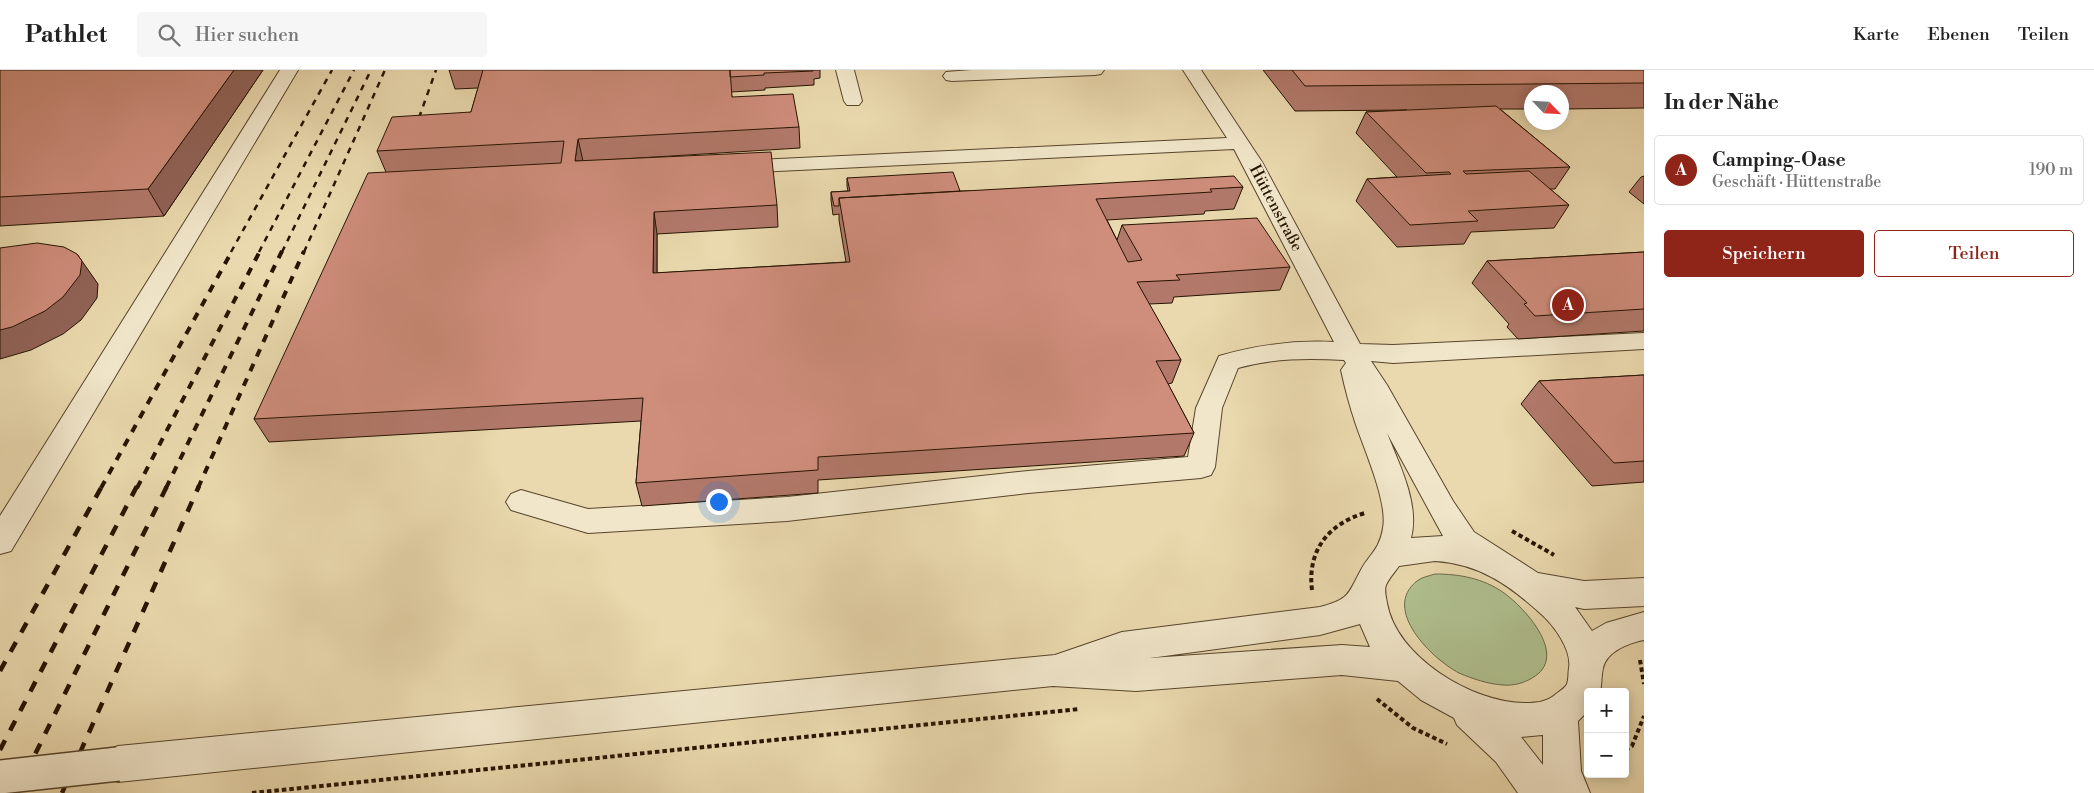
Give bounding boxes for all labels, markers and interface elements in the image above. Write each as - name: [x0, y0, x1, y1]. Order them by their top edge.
- search box: [137, 12, 487, 57]
- text: Pathlet: [25, 20, 107, 50]
- icon: search: [155, 21, 183, 49]
- text: Hier suchen: [195, 23, 299, 47]
- text: Karte: [1853, 23, 1899, 46]
- text: Ebenen: [1927, 23, 1990, 46]
- text: Teilen: [2018, 23, 2069, 46]
- north arrow: [1524, 85, 1569, 130]
- text: In der Nähe: [1664, 90, 1779, 116]
- text: Camping-Oase: [1712, 148, 1846, 172]
- text: A: [1675, 160, 1687, 180]
- text: 190 m: [2029, 160, 2073, 180]
- street label: Hüttenstraße: [1245, 161, 1307, 255]
- text: Geschäft · Hüttenstraße: [1712, 172, 1881, 192]
- button: Speichern: [1664, 230, 1864, 277]
- button: Teilen: [1874, 230, 2074, 277]
- pin: A: [1552, 286, 1584, 324]
- your location: [706, 489, 732, 515]
- map controls: [1584, 688, 1629, 778]
- button: +: [1584, 688, 1629, 733]
- button: −: [1584, 733, 1629, 778]

